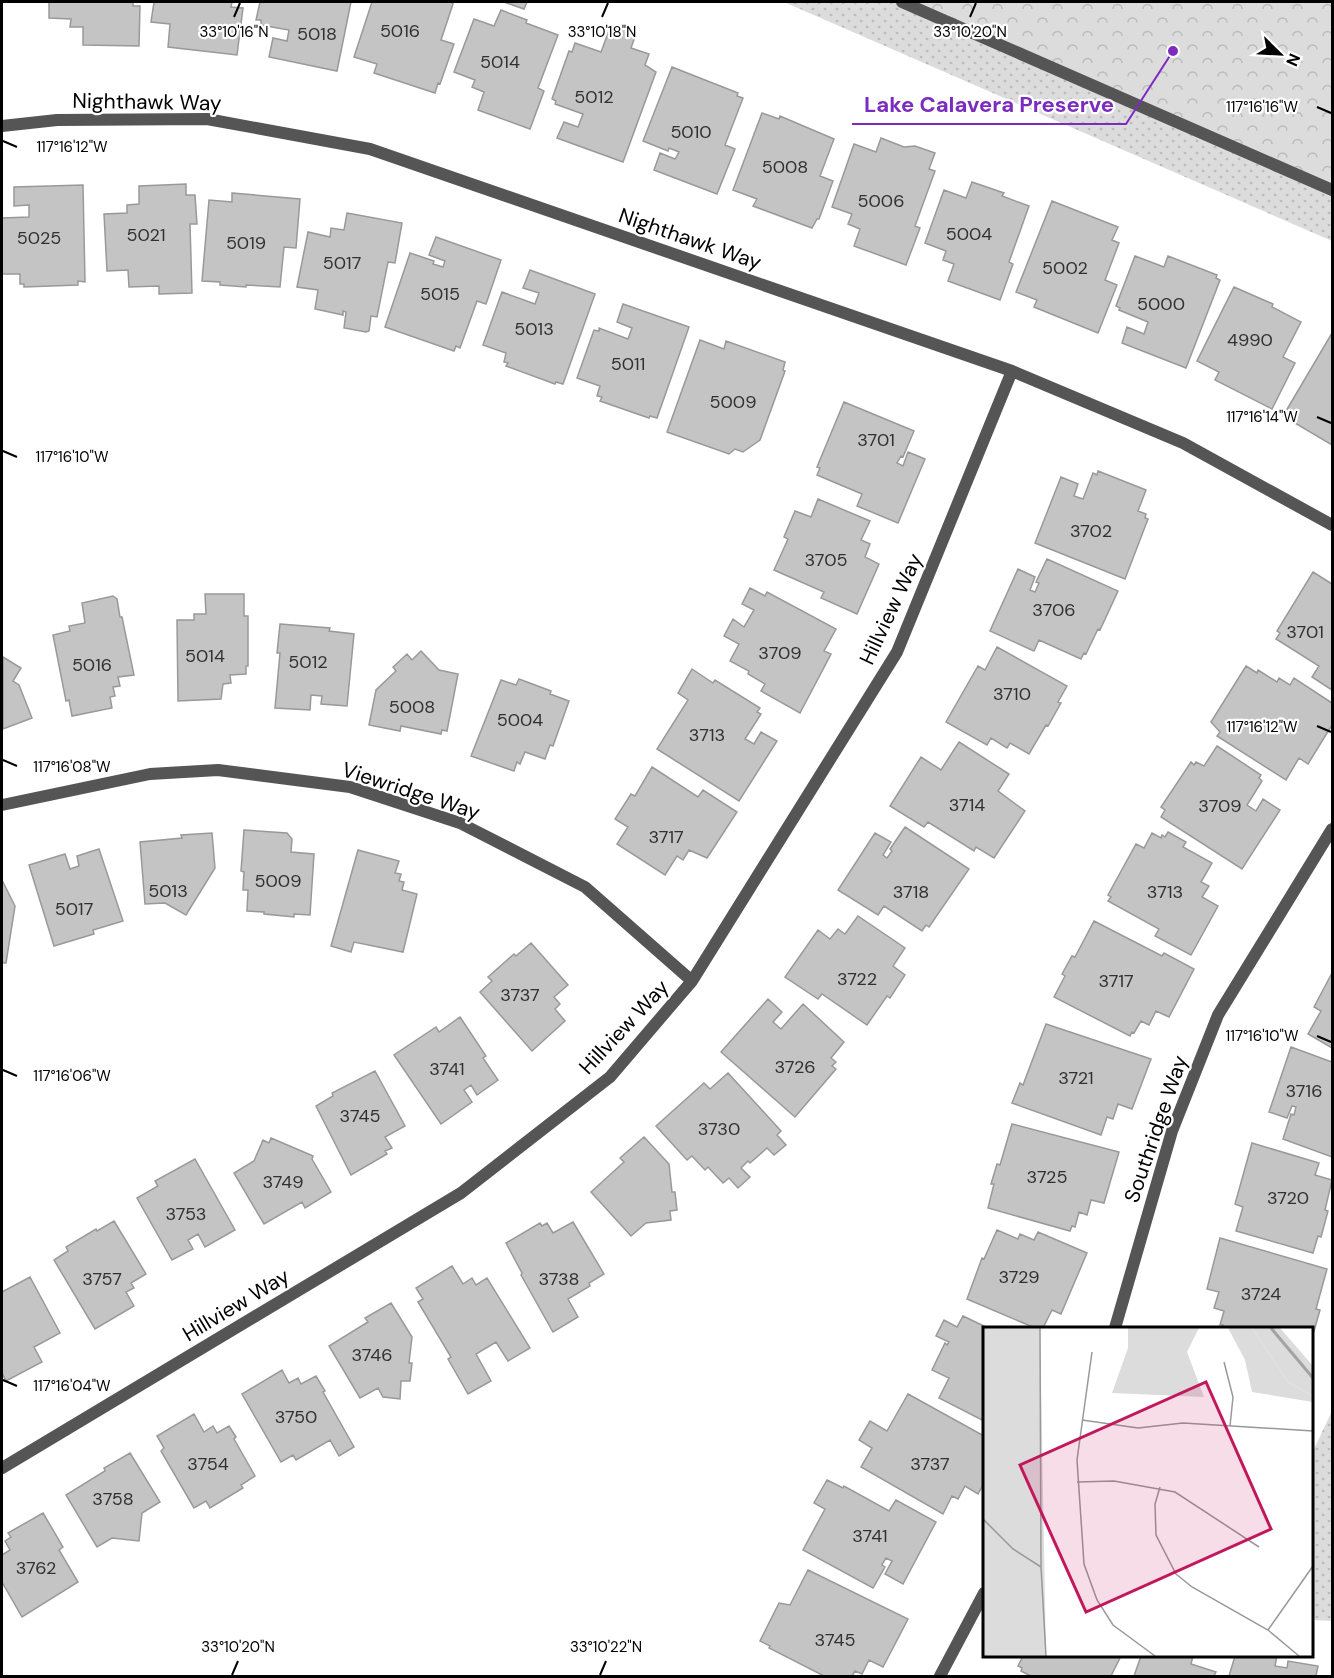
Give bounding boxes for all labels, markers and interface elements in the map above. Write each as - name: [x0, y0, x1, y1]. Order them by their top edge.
- house number: 5016: [380, 19, 420, 43]
- text: 33°10'16"N: [199, 22, 269, 42]
- house number: 5018: [297, 22, 337, 46]
- text: 33°10'18"N: [568, 22, 636, 42]
- text: 33°10'20"N: [933, 22, 1007, 42]
- north arrow: [1250, 24, 1310, 84]
- house number: 5014: [480, 50, 520, 74]
- text: N: [1281, 50, 1305, 69]
- callout: Lake Calavera Preserve: [852, 84, 1126, 124]
- house number: 5012: [574, 85, 614, 109]
- street label: Nighthawk Way: [72, 87, 222, 117]
- text: Lake Calavera Preserve: [864, 90, 1114, 119]
- text: 117°16'16"W: [1226, 97, 1298, 117]
- house number: 5010: [670, 120, 712, 144]
- text: 117°16'12"W: [36, 137, 108, 157]
- house number: 5008: [762, 155, 808, 179]
- house number: 5006: [858, 189, 904, 213]
- street label: Nighthawk Way: [615, 201, 765, 277]
- house number: 5004: [946, 222, 992, 246]
- house number: 5021: [126, 223, 166, 247]
- house number: 5025: [17, 226, 61, 250]
- house number: 5019: [226, 231, 266, 255]
- house number: 5017: [323, 251, 361, 275]
- house number: 5002: [1042, 256, 1088, 280]
- house number: 5015: [420, 282, 460, 306]
- house number: 5000: [1137, 292, 1185, 316]
- house number: 5013: [514, 317, 554, 341]
- house number: 4990: [1227, 328, 1273, 352]
- house number: 5011: [611, 352, 645, 376]
- house number: 5009: [710, 390, 756, 414]
- text: 117°16'14"W: [1226, 407, 1298, 427]
- house number: 3701: [857, 428, 895, 452]
- text: 117°16'10"W: [36, 447, 109, 467]
- house number: 3702: [1070, 519, 1112, 543]
- house number: 3705: [805, 548, 847, 572]
- street label: Hillview Way: [853, 548, 929, 669]
- house number: 3706: [1032, 598, 1076, 622]
- house number: 3701: [1286, 620, 1324, 644]
- house number: 3709: [758, 641, 802, 665]
- house number: 5014: [185, 644, 225, 668]
- house number: 5012: [288, 650, 328, 674]
- house number: 5016: [72, 653, 112, 677]
- house number: 3710: [993, 682, 1031, 706]
- house number: 5008: [389, 695, 435, 719]
- house number: 5004: [497, 708, 543, 732]
- text: 117°16'12"W: [1226, 717, 1298, 737]
- house number: 3713: [689, 723, 725, 747]
- street label: Viewridge Way: [338, 756, 484, 827]
- text: 117°16'08"W: [33, 757, 111, 777]
- house number: 3714: [949, 793, 985, 817]
- house number: 3709: [1198, 794, 1242, 818]
- house number: 3717: [648, 825, 684, 849]
- house number: 5009: [255, 869, 301, 893]
- house number: 5013: [148, 879, 188, 903]
- house number: 3718: [893, 880, 929, 904]
- house number: 3713: [1147, 880, 1183, 904]
- house number: 5017: [55, 897, 93, 921]
- house number: 3722: [837, 967, 877, 991]
- house number: 3717: [1098, 969, 1134, 993]
- street label: Hillview Way: [573, 973, 675, 1080]
- house number: 3737: [500, 983, 540, 1007]
- text: 117°16'10"W: [1226, 1026, 1299, 1046]
- street label: Southridge Way: [1118, 1051, 1194, 1206]
- house number: 3726: [774, 1055, 816, 1079]
- house number: 3741: [429, 1057, 465, 1081]
- text: 117°16'06"W: [33, 1066, 111, 1086]
- house number: 3721: [1058, 1066, 1094, 1090]
- house number: 3716: [1286, 1079, 1322, 1103]
- house number: 3745: [340, 1104, 380, 1128]
- house number: 3730: [698, 1117, 740, 1141]
- house number: 3725: [1027, 1165, 1067, 1189]
- house number: 3749: [262, 1170, 304, 1194]
- house number: 3720: [1267, 1186, 1309, 1210]
- house number: 3753: [165, 1202, 207, 1226]
- street label: Hillview Way: [177, 1262, 295, 1348]
- house number: 3729: [999, 1265, 1039, 1289]
- house number: 3757: [82, 1267, 122, 1291]
- house number: 3738: [538, 1267, 580, 1291]
- house number: 3724: [1241, 1282, 1281, 1306]
- inset map: [983, 1327, 1313, 1657]
- house number: 3746: [351, 1343, 393, 1367]
- text: 117°16'04"W: [33, 1376, 111, 1396]
- house number: 3750: [275, 1405, 317, 1429]
- house number: 3754: [187, 1452, 229, 1476]
- house number: 3737: [910, 1452, 950, 1476]
- house number: 3758: [92, 1487, 134, 1511]
- house number: 3741: [852, 1524, 888, 1548]
- house number: 3762: [16, 1556, 56, 1580]
- house number: 3745: [815, 1628, 855, 1652]
- text: 33°10'20"N: [201, 1637, 275, 1657]
- text: 33°10'22"N: [570, 1637, 642, 1657]

